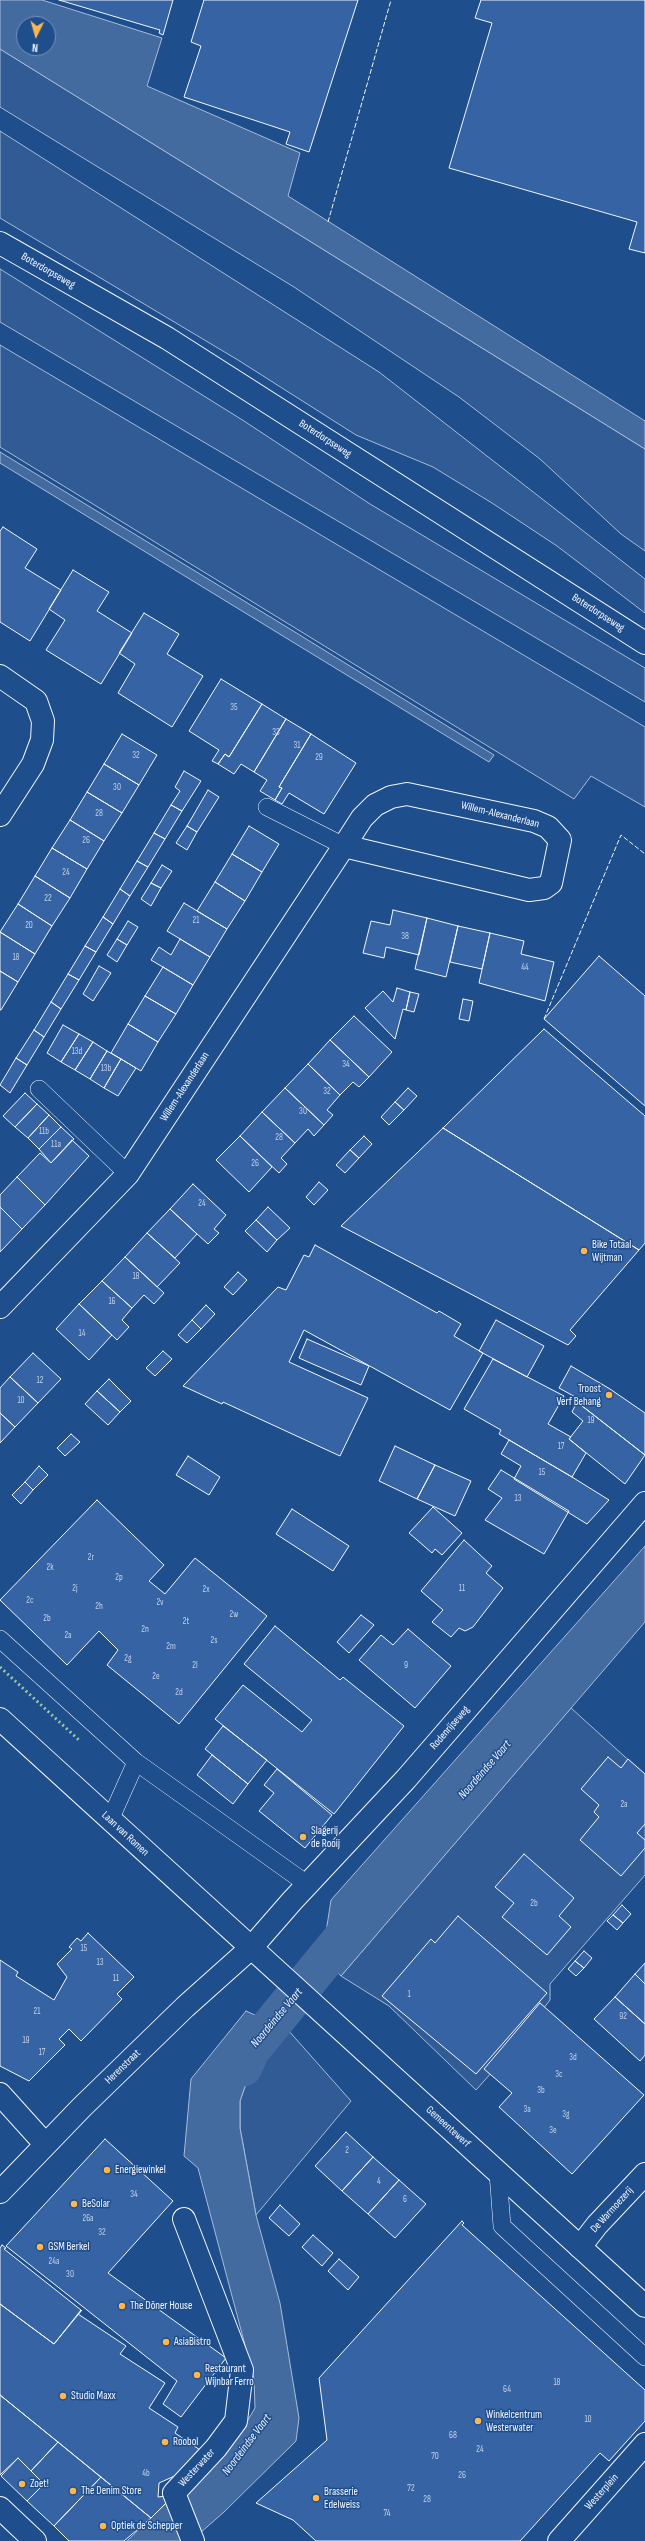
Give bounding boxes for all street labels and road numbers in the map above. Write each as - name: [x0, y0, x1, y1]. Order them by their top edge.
- street label: Boterdorpseweg: [19, 250, 77, 292]
- street label: Boterdorpseweg: [296, 417, 354, 461]
- street label: Boterdorpseweg: [569, 591, 627, 635]
- street label: Willem-Alexanderlaan: [459, 799, 541, 831]
- street label: Willem-Alexanderlaan: [158, 1050, 212, 1124]
- street label: Rodenrijseweg: [427, 1703, 473, 1753]
- street label: Laan van Romen: [99, 1809, 151, 1859]
- street label: Herenstraat: [103, 2047, 143, 2087]
- street label: Gemeentewerf: [423, 2104, 473, 2150]
- street label: De Warmoezerij: [588, 2184, 636, 2236]
- street label: Westerwater: [176, 2446, 218, 2490]
- street label: Westerplein: [582, 2471, 622, 2513]

